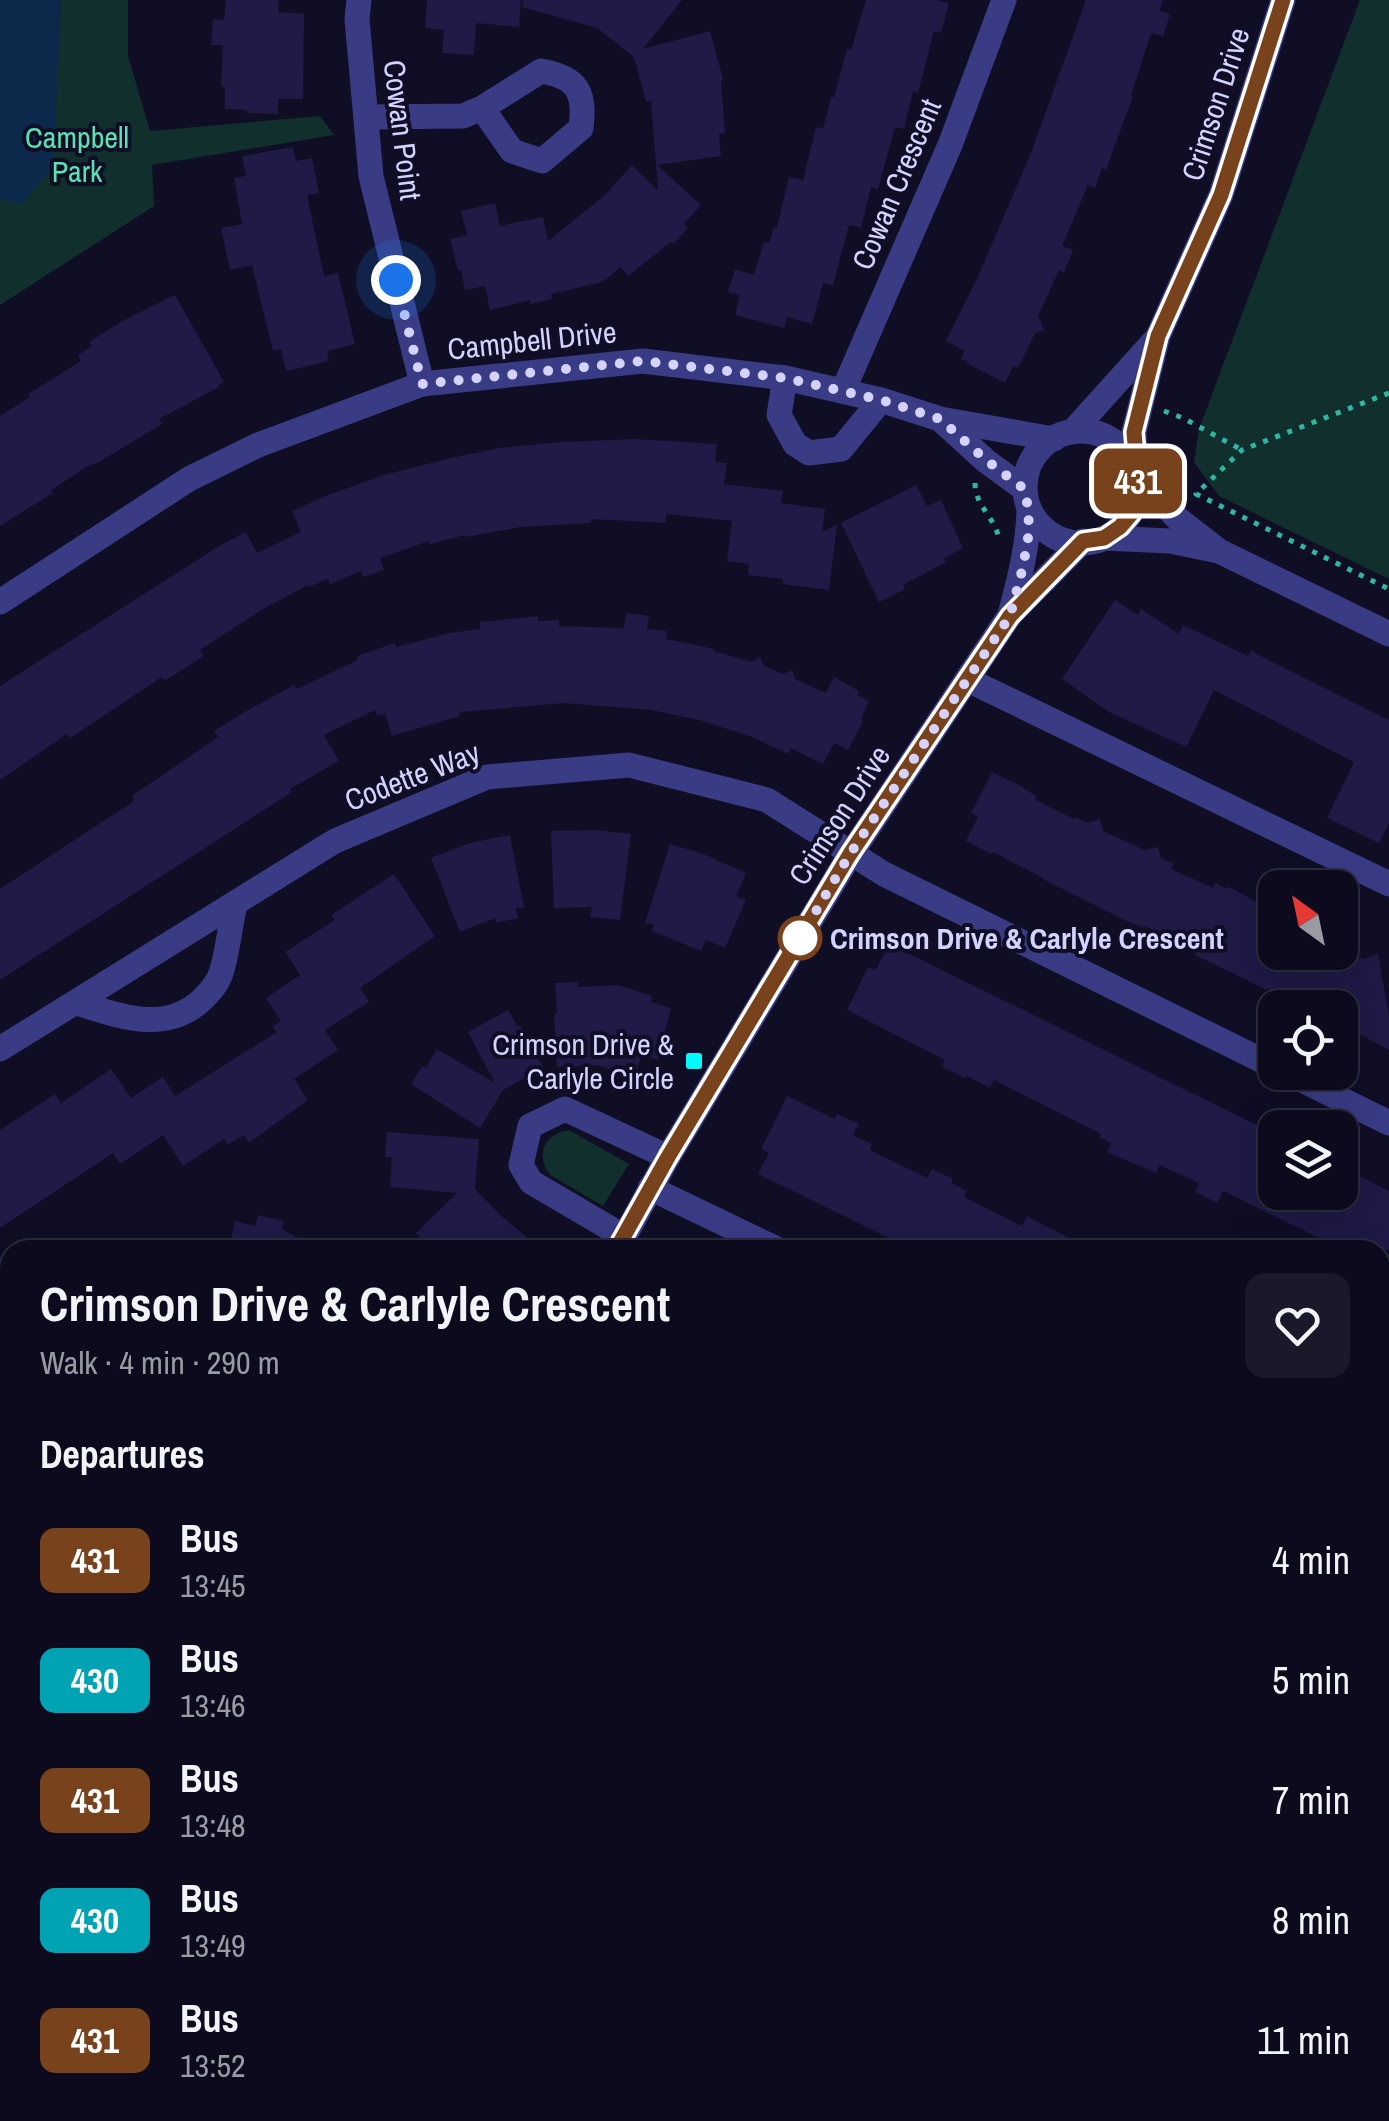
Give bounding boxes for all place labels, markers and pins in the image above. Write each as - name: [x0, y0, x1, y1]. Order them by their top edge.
- marker: Crimson Drive & Carlyle Crescent: [779, 917, 821, 959]
- place label: Crimson Drive & Carlyle Crescent: [830, 918, 1224, 958]
- place label: Crimson Drive & Carlyle Circle: [492, 1024, 675, 1098]
- marker: Crimson Drive & Carlyle Circle: [683, 1050, 705, 1072]

